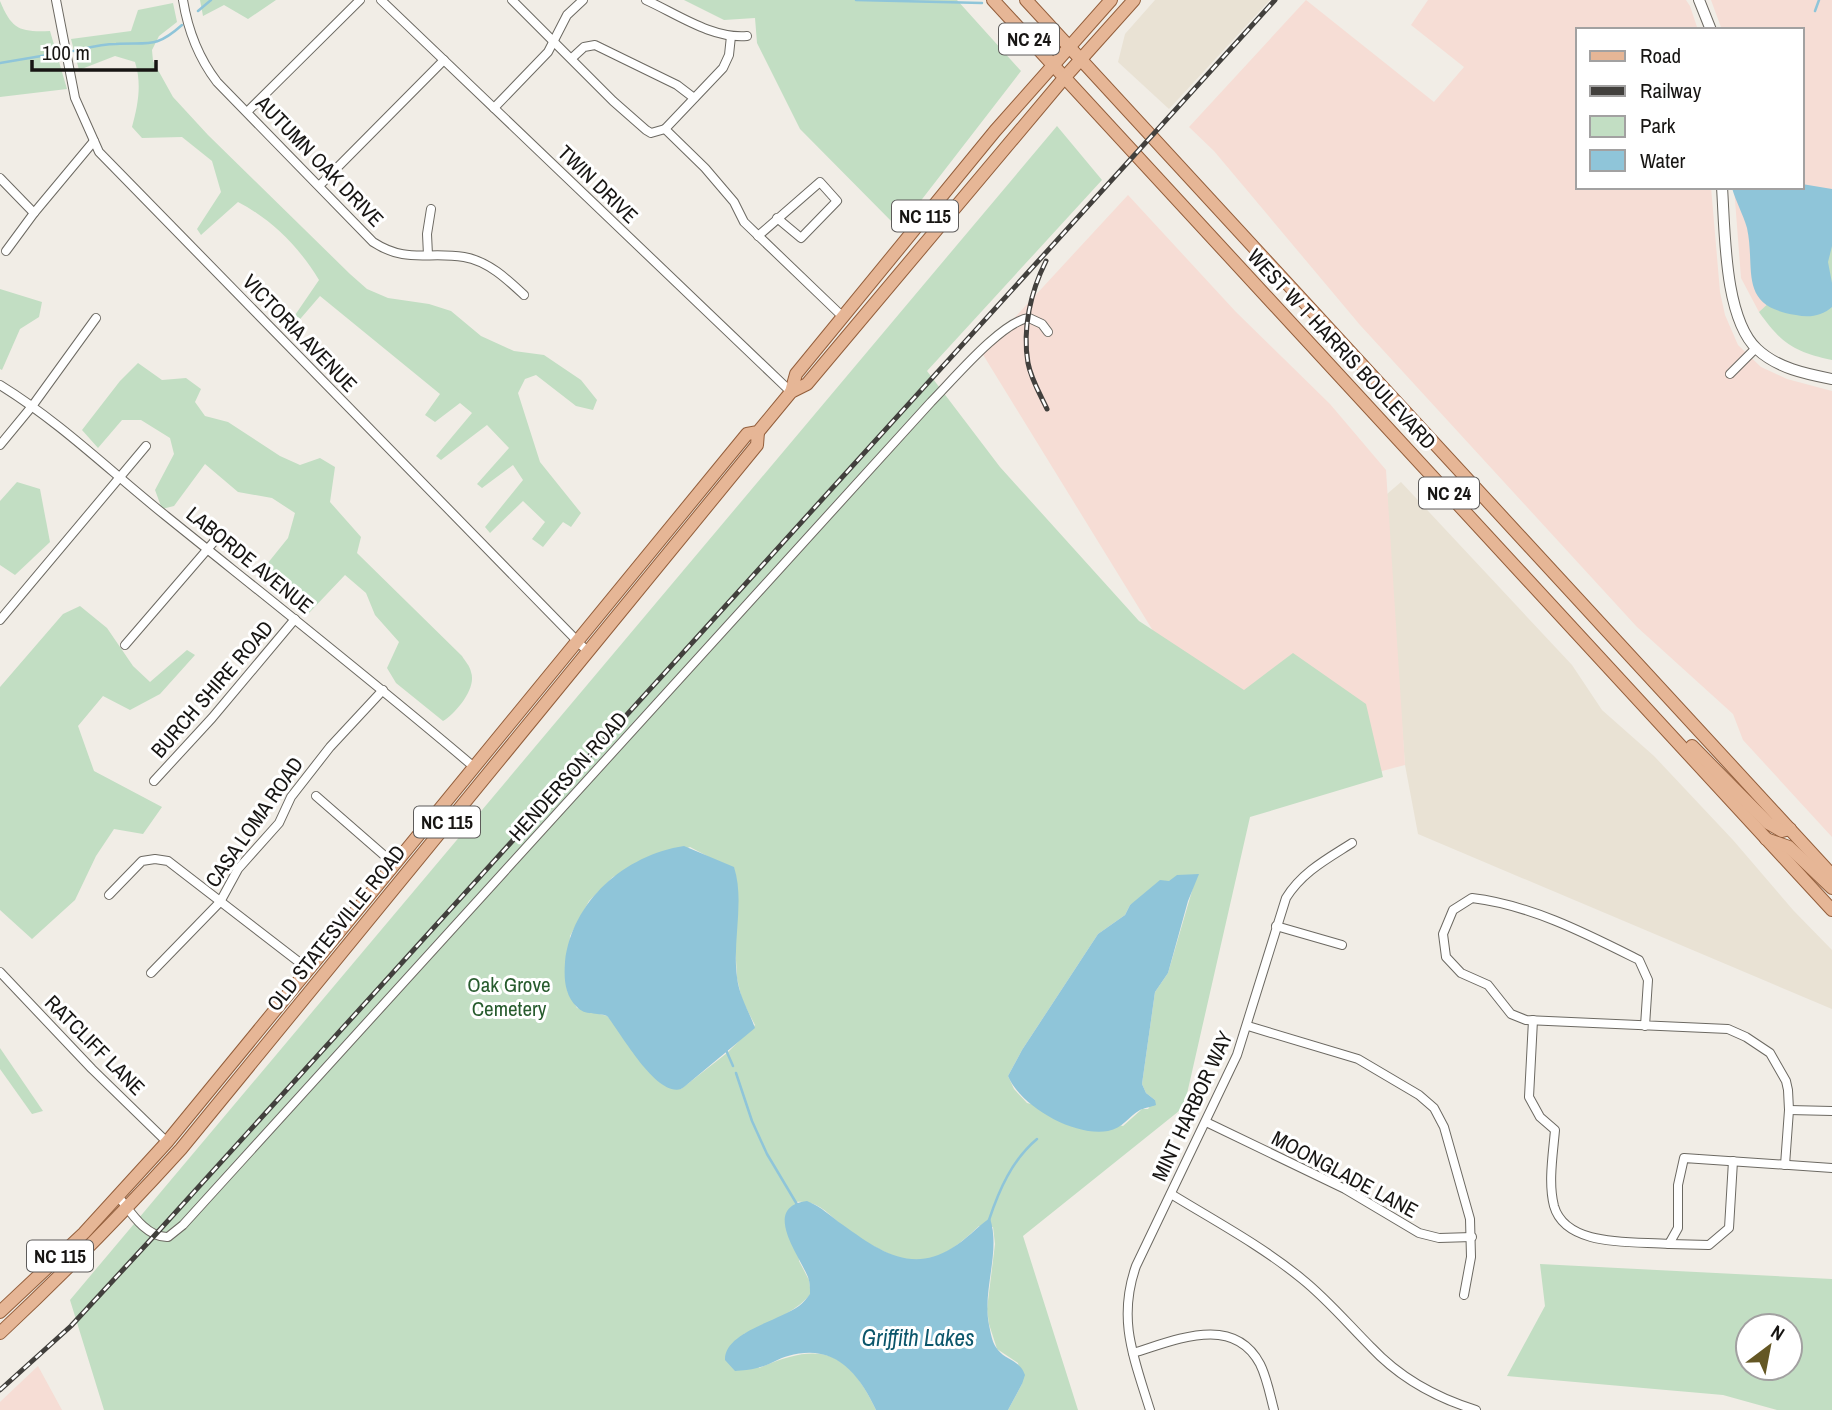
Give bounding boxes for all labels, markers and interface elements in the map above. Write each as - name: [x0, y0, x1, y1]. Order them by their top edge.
- road number: NC 24: [999, 23, 1059, 54]
- scale bar: [32, 28, 156, 72]
- legend: [1576, 28, 1804, 189]
- text: 100 m: [42, 38, 90, 67]
- text: Road: [1640, 41, 1681, 70]
- text: Railway: [1640, 76, 1702, 105]
- street label: AUTUMN OAK DRIVE: [249, 88, 390, 233]
- text: Park: [1640, 111, 1676, 140]
- street label: TWIN DRIVE: [551, 138, 645, 230]
- text: Water: [1640, 146, 1686, 175]
- road number: NC 115: [892, 200, 958, 232]
- street label: WEST W T HARRIS BOULEVARD: [1241, 242, 1443, 456]
- street label: VICTORIA AVENUE: [236, 268, 364, 398]
- road number: NC 24: [1419, 478, 1479, 508]
- street label: LABORDE AVENUE: [180, 500, 320, 620]
- street label: BURCH SHIRE ROAD: [144, 614, 280, 764]
- street label: HENDERSON ROAD: [502, 705, 634, 847]
- street label: CASA LOMA ROAD: [198, 751, 310, 893]
- road number: NC 115: [414, 806, 480, 838]
- street label: OLD STATESVILLE ROAD: [260, 839, 412, 1017]
- park label: Oak Grove Cemetery: [467, 970, 551, 1023]
- street label: RATCLIFF LANE: [39, 989, 151, 1101]
- street label: MINT HARBOR WAY: [1145, 1026, 1240, 1186]
- street label: MOONGLADE LANE: [1267, 1123, 1423, 1225]
- road number: NC 115: [27, 1240, 93, 1272]
- north arrow: [1734, 1312, 1804, 1382]
- text: N: [1766, 1319, 1790, 1347]
- water label: Griffith Lakes: [862, 1322, 974, 1353]

